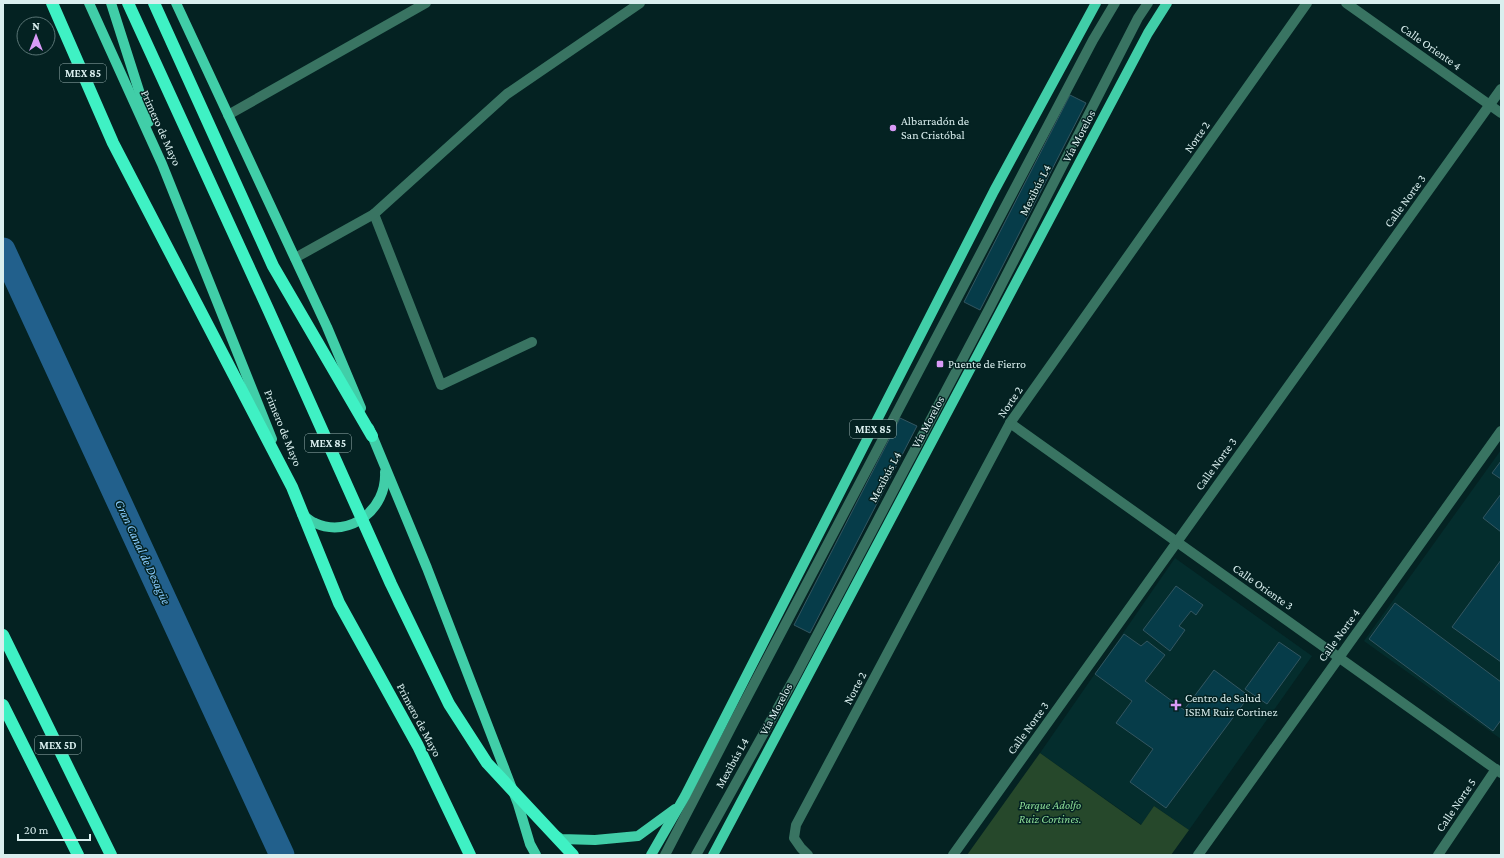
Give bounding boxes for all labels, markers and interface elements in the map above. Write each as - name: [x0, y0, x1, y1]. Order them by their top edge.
- north arrow: [16, 16, 56, 56]
- text: N: [32, 20, 40, 32]
- street label: Calle Oriente 4: [1398, 21, 1464, 73]
- road number: MEX 85: [60, 64, 106, 82]
- street label: Primero de Mayo: [138, 88, 184, 168]
- street label: Vía Morelos: [1060, 107, 1099, 164]
- place label: Albarradón de San Cristóbal: [901, 114, 969, 142]
- street label: Norte 2: [1181, 118, 1213, 155]
- marker: Albarradón de San Cristóbal: [888, 123, 898, 133]
- street label: Mexibús L4: [1016, 162, 1054, 218]
- street label: Calle Norte 3: [1381, 172, 1429, 230]
- place label: Puente de Fierro: [948, 357, 1026, 371]
- marker: Puente de Fierro: [935, 359, 945, 369]
- street label: Norte 2: [994, 383, 1026, 420]
- street label: Primero de Mayo: [261, 388, 305, 468]
- street label: Vía Morelos: [909, 393, 948, 450]
- road number: MEX 85: [850, 420, 896, 438]
- road number: MEX 85: [305, 434, 351, 452]
- street label: Calle Norte 3: [1192, 435, 1240, 493]
- street label: Mexibús L4: [866, 449, 904, 505]
- water label: Gran Canal de Desagüe: [112, 497, 174, 607]
- street label: Calle Oriente 3: [1230, 561, 1296, 613]
- street label: Calle Norte 4: [1315, 606, 1363, 664]
- street label: Norte 2: [841, 669, 870, 707]
- street label: Vía Morelos: [757, 680, 796, 737]
- street label: Primero de Mayo: [394, 681, 444, 759]
- place label: Centro de Salud ISEM Ruiz Cortinez: [1185, 691, 1277, 719]
- street label: Calle Norte 3: [1004, 699, 1052, 757]
- marker: Centro de Salud ISEM Ruiz Cortinez: [1170, 699, 1182, 711]
- street label: Mexibús L4: [712, 735, 752, 791]
- road number: MEX 5D: [35, 736, 81, 754]
- street label: Calle Norte 5: [1433, 776, 1479, 834]
- park label: Parque Adolfo Ruiz Cortines.: [1019, 798, 1081, 826]
- scale bar: [18, 816, 90, 842]
- text: 20 m: [24, 823, 49, 837]

